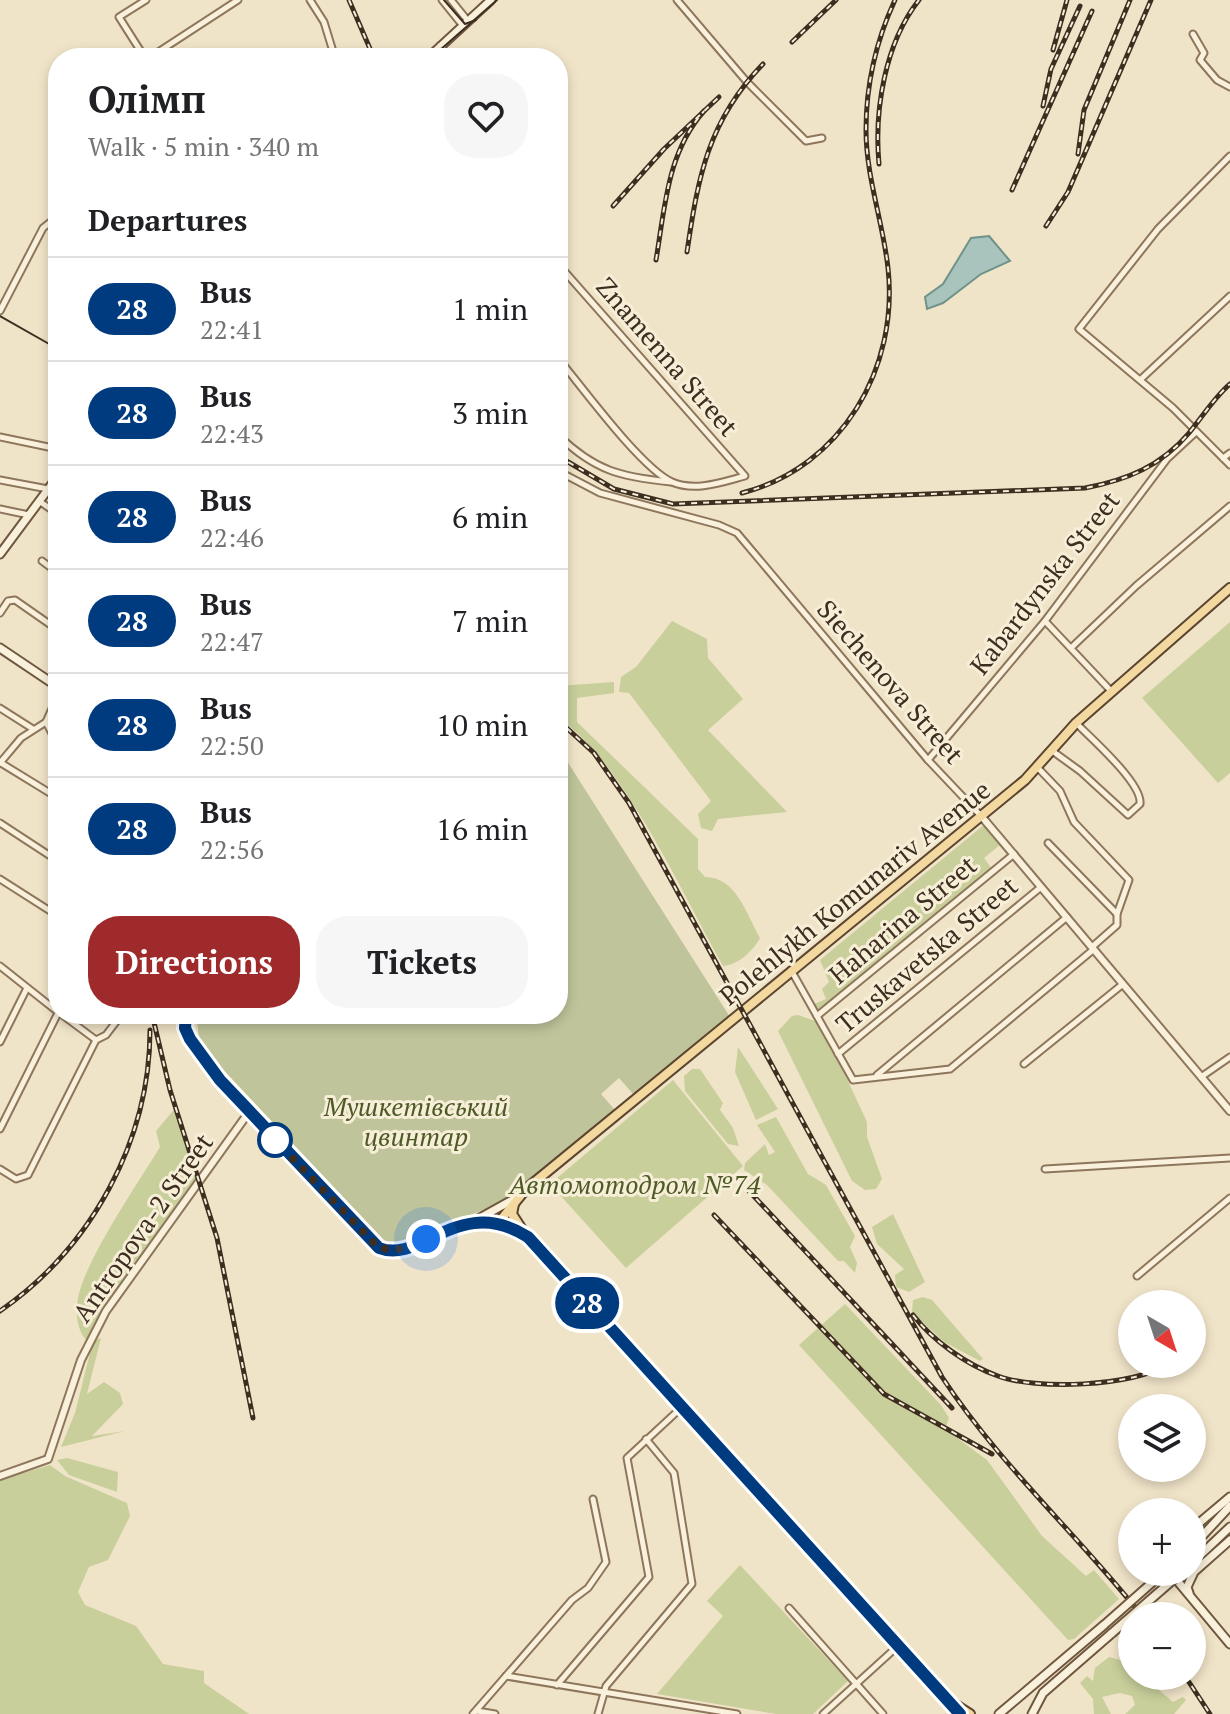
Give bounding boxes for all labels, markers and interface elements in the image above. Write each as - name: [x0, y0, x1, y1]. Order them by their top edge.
- text: Олімп: [88, 74, 206, 124]
- button: heart: [444, 74, 528, 158]
- text: Walk · 5 min · 340 m: [88, 129, 319, 163]
- text: Departures: [88, 200, 247, 240]
- street label: Znamenna Street: [589, 270, 746, 443]
- text: Bus: [200, 272, 252, 312]
- text: 1 min: [452, 289, 528, 329]
- text: 28: [116, 290, 148, 327]
- text: 22:41: [200, 312, 264, 346]
- text: Bus: [200, 376, 252, 416]
- text: 3 min: [452, 393, 528, 433]
- text: 28: [116, 394, 148, 431]
- text: 22:43: [200, 416, 264, 450]
- text: Bus: [200, 480, 252, 520]
- street label: Kabardynska Street: [962, 484, 1127, 681]
- text: 6 min: [452, 497, 528, 537]
- text: 28: [116, 498, 148, 535]
- text: 22:46: [200, 520, 264, 554]
- text: Bus: [200, 584, 252, 624]
- street label: Siechenova Street: [810, 592, 972, 771]
- text: 7 min: [452, 601, 528, 641]
- text: 28: [116, 602, 148, 639]
- text: 22:47: [200, 624, 264, 658]
- text: Bus: [200, 688, 252, 728]
- text: 10 min: [436, 705, 528, 745]
- text: 28: [116, 706, 148, 743]
- text: 22:50: [200, 728, 264, 762]
- street label: Polehlykh Komunariv Avenue: [712, 772, 997, 1012]
- text: Bus: [200, 792, 252, 832]
- text: 16 min: [436, 809, 528, 849]
- text: 28: [116, 810, 148, 847]
- text: 22:56: [200, 832, 264, 866]
- street label: Haharina Street: [822, 847, 983, 991]
- street label: Truskavetska Street: [828, 868, 1024, 1040]
- button: Directions: [88, 916, 300, 1008]
- button: Tickets: [316, 916, 528, 1008]
- park label: Мушкетівський цвинтар: [323, 1089, 508, 1153]
- unlabelled marker: [258, 1123, 292, 1157]
- street label: Antropova-2 Street: [64, 1126, 220, 1328]
- park label: Автомотодром №74: [507, 1167, 761, 1201]
- your location: [406, 1219, 446, 1259]
- line badge: 28: [551, 1277, 623, 1329]
- text: 28: [571, 1284, 603, 1321]
- north arrow: [1118, 1290, 1206, 1378]
- map controls: [1118, 1290, 1206, 1690]
- button: layers: [1118, 1394, 1206, 1482]
- button: +: [1118, 1498, 1206, 1586]
- button: −: [1118, 1602, 1206, 1690]

